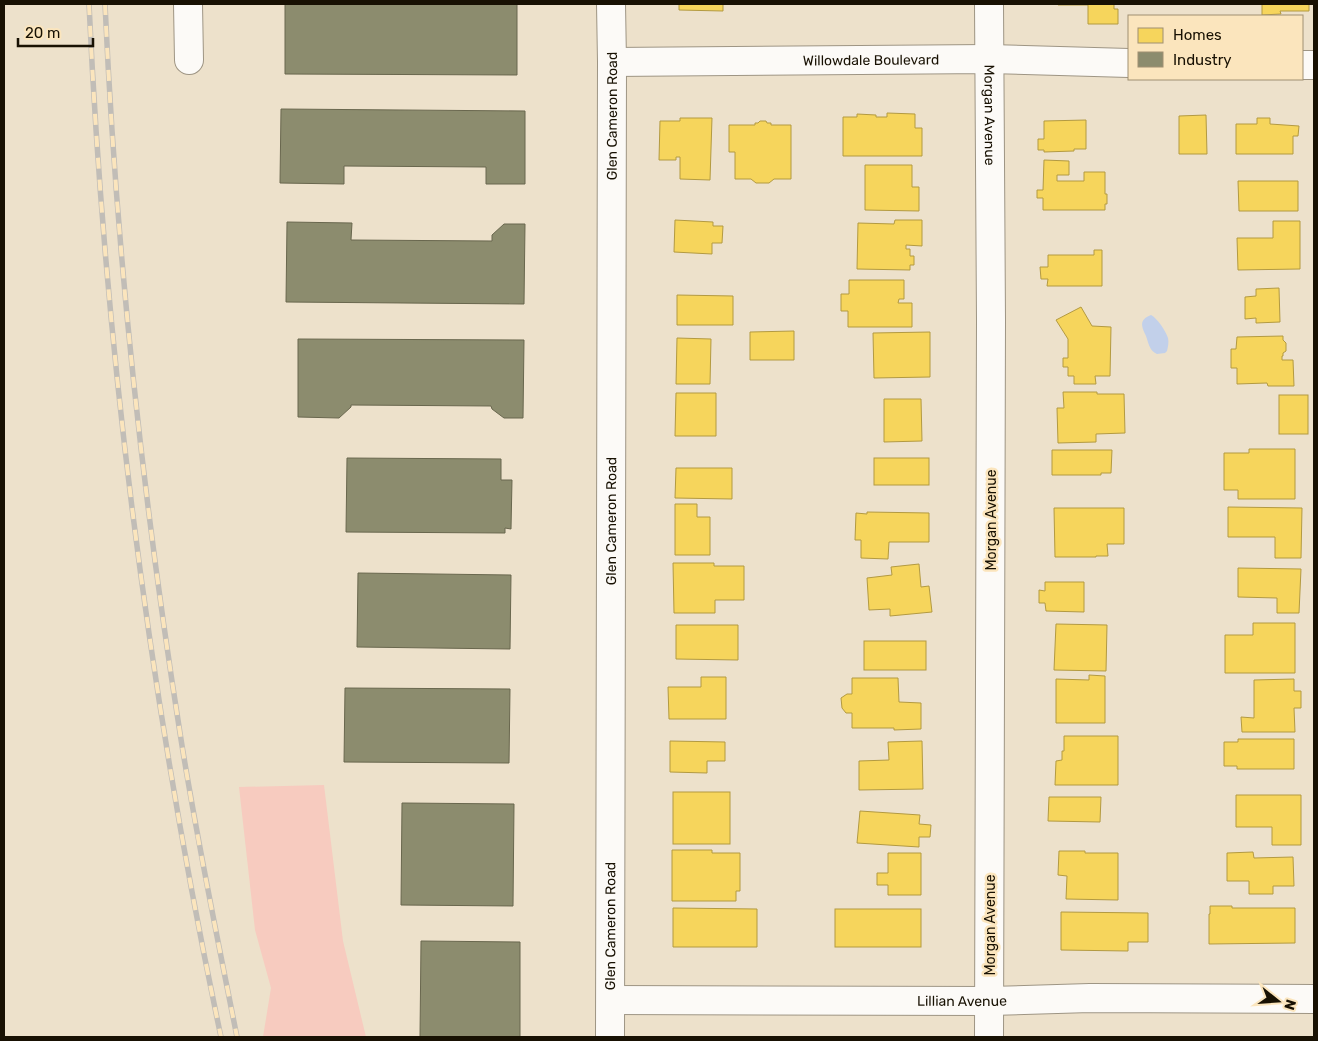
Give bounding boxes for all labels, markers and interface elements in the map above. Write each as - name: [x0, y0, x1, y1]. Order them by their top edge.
- scale bar: [18, 15, 92, 47]
- legend: [1128, 15, 1303, 80]
- text: 20 m: [25, 24, 60, 42]
- text: Homes: [1173, 26, 1222, 44]
- street label: Willowdale Boulevard: [803, 51, 939, 69]
- text: Industry: [1173, 51, 1232, 69]
- street label: Glen Cameron Road: [604, 52, 621, 180]
- street label: Morgan Avenue: [980, 64, 998, 166]
- street label: Glen Cameron Road: [603, 457, 620, 585]
- street label: Morgan Avenue: [983, 469, 1000, 571]
- street label: Glen Cameron Road: [602, 862, 619, 990]
- street label: Morgan Avenue: [982, 874, 999, 976]
- north arrow: [1253, 976, 1303, 1026]
- street label: Lillian Avenue: [917, 992, 1007, 1010]
- text: N: [1280, 997, 1300, 1012]

